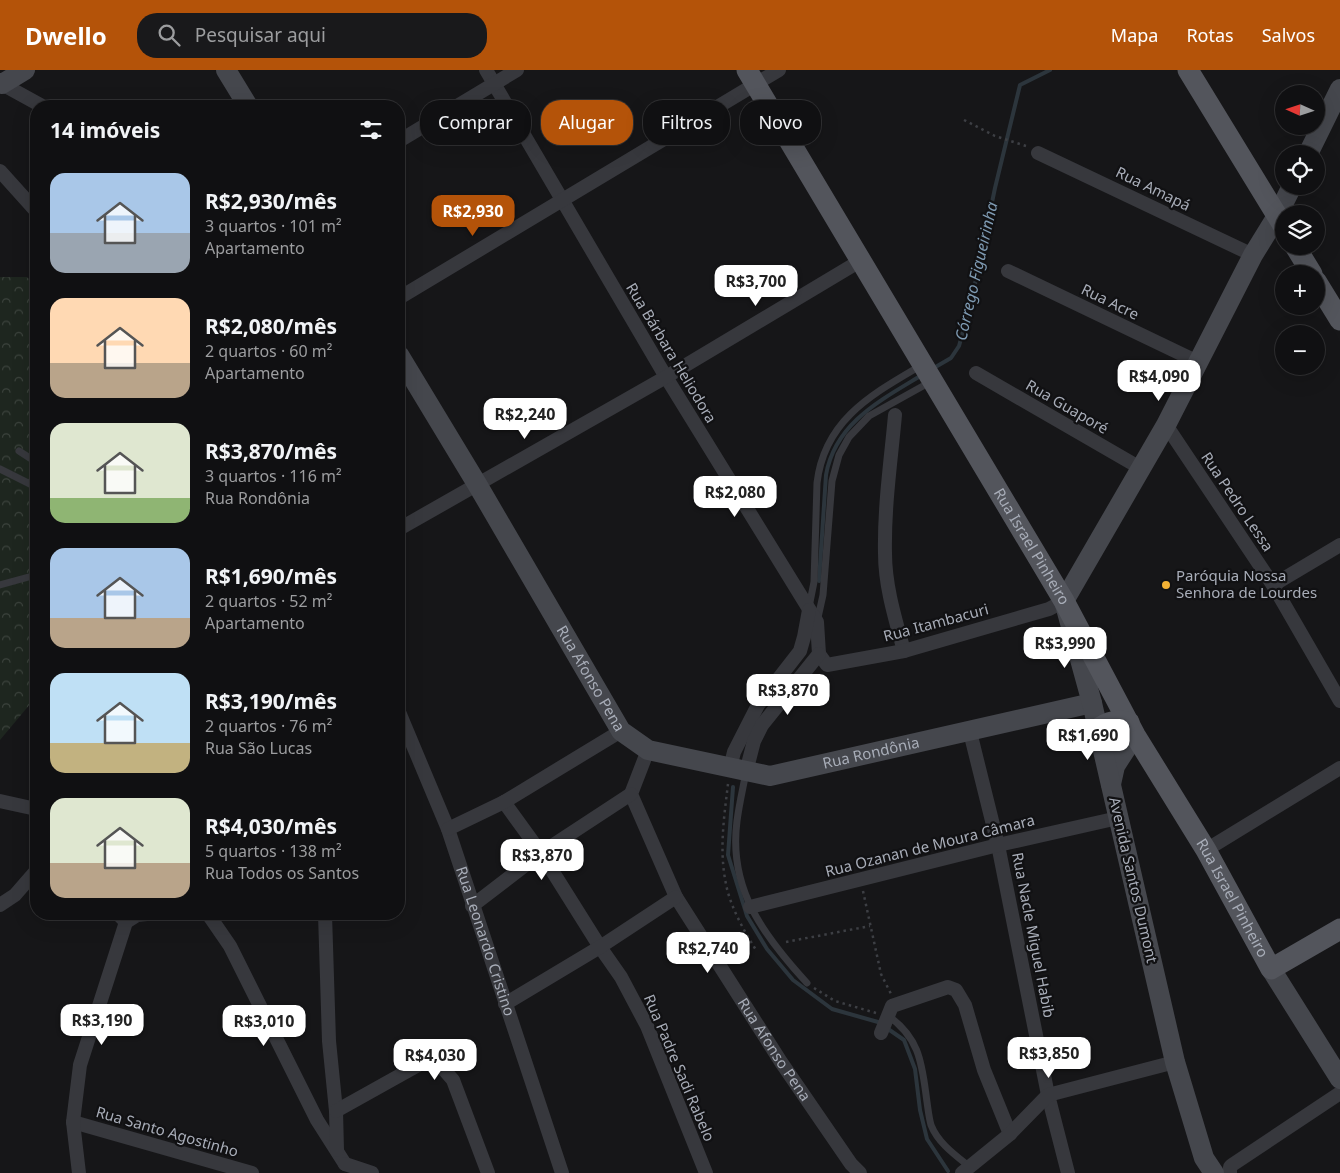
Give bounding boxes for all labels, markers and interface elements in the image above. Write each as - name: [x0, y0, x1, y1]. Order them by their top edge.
- search box: [137, 13, 487, 58]
- text: Dwello: [25, 19, 107, 52]
- icon: search: [155, 21, 183, 49]
- text: Pesquisar aqui: [195, 22, 326, 48]
- text: Mapa: [1111, 23, 1158, 47]
- text: Rotas: [1186, 23, 1234, 47]
- text: Salvos: [1262, 23, 1315, 47]
- north arrow: [1275, 85, 1325, 135]
- map controls: [1275, 85, 1325, 375]
- chip: Comprar: [420, 100, 531, 145]
- chip: Alugar: [541, 100, 633, 145]
- chip: Filtros: [643, 100, 730, 145]
- chip: Novo: [740, 100, 821, 145]
- text: 14 imóveis: [50, 116, 160, 144]
- icon: filters: [357, 116, 385, 144]
- button: locate: [1275, 145, 1325, 195]
- street label: Rua Amapá: [1113, 161, 1194, 215]
- text: R$2,930/mês: [205, 187, 337, 215]
- icon: home: [90, 193, 150, 253]
- pin: R$2,930: [427, 194, 519, 237]
- water label: Córrego Figueirinha: [949, 199, 1003, 343]
- text: R$2,930: [443, 200, 503, 222]
- button: layers: [1275, 205, 1325, 255]
- text: 3 quartos · 101 m²: [205, 215, 342, 237]
- text: Apartamento: [205, 237, 305, 259]
- pin: R$3,700: [710, 264, 802, 307]
- button: +: [1275, 265, 1325, 315]
- text: R$3,700: [726, 270, 786, 292]
- street label: Rua Bárbara Heliodora: [622, 279, 722, 426]
- street label: Rua Acre: [1078, 279, 1143, 324]
- text: R$2,080/mês: [205, 312, 337, 340]
- icon: home: [90, 318, 150, 378]
- button: −: [1275, 325, 1325, 375]
- text: 2 quartos · 60 m²: [205, 340, 332, 362]
- pin: R$4,090: [1113, 360, 1205, 402]
- text: Apartamento: [205, 362, 305, 384]
- text: R$4,090: [1129, 365, 1189, 387]
- street label: Rua Guaporé: [1023, 374, 1112, 438]
- pin: R$2,240: [479, 398, 571, 440]
- text: R$2,240: [495, 403, 555, 425]
- text: R$3,870/mês: [205, 437, 337, 465]
- icon: home: [90, 443, 150, 503]
- street label: Rua Pedro Lessa: [1197, 448, 1278, 555]
- text: 3 quartos · 116 m²: [205, 465, 342, 487]
- pin: R$2,080: [689, 476, 781, 518]
- text: R$2,080: [705, 481, 765, 503]
- street label: Rua Israel Pinheiro: [990, 484, 1075, 608]
- text: Rua Rondônia: [205, 487, 310, 509]
- text: R$1,690/mês: [205, 562, 337, 590]
- place label: Paróquia Nossa Senhora de Lourdes: [1176, 565, 1317, 602]
- icon: home: [90, 568, 150, 628]
- marker: Paróquia Nossa Senhora de Lourdes: [1160, 579, 1172, 591]
- text: 2 quartos · 52 m²: [205, 590, 332, 612]
- street label: Rua Itambacuri: [881, 598, 991, 646]
- text: Apartamento: [205, 612, 305, 634]
- street label: Rua Afonso Pena: [553, 621, 630, 735]
- pin: R$3,990: [1019, 626, 1111, 669]
- text: R$3,990: [1035, 632, 1095, 654]
- pin: R$3,870: [742, 674, 834, 716]
- text: R$3,870: [758, 679, 818, 701]
- text: R$3,190/mês: [205, 687, 337, 715]
- icon: home: [90, 693, 150, 753]
- text: 2 quartos · 76 m²: [205, 715, 332, 737]
- pin: R$1,690: [1042, 718, 1134, 761]
- text: R$1,690: [1058, 724, 1118, 746]
- street label: Rua Rondônia: [821, 731, 921, 773]
- text: Rua São Lucas: [205, 737, 312, 759]
- street label: Avenida Santos Dumont: [1105, 795, 1163, 965]
- street label: Rua Ozanan de Moura Câmara: [823, 809, 1037, 881]
- text: R$4,030/mês: [205, 812, 337, 840]
- icon: home: [90, 818, 150, 878]
- street label: Rua Israel Pinheiro: [1192, 834, 1274, 961]
- pin: R$3,870: [496, 838, 588, 881]
- text: 5 quartos · 138 m²: [205, 840, 342, 862]
- text: R$3,870: [512, 844, 572, 866]
- street label: Rua Nacle Miguel Habib: [1008, 850, 1060, 1019]
- text: Rua Todos os Santos: [205, 862, 359, 884]
- street label: Rua Leonardo Cristino: [452, 863, 520, 1018]
- pin: R$2,740: [662, 932, 754, 974]
- text: R$2,740: [678, 937, 738, 959]
- street label: Rua Padre Sadi Rabelo: [640, 991, 720, 1144]
- street label: Rua Afonso Pena: [734, 994, 816, 1105]
- pin: R$3,190: [56, 1004, 148, 1046]
- pin: R$3,010: [218, 1004, 310, 1047]
- text: R$3,190: [72, 1009, 132, 1031]
- text: R$3,010: [234, 1010, 294, 1032]
- pin: R$3,850: [1003, 1036, 1095, 1079]
- pin: R$4,030: [389, 1038, 481, 1081]
- text: R$3,850: [1019, 1042, 1079, 1064]
- text: R$4,030: [405, 1044, 465, 1066]
- street label: Rua Santo Agostinho: [94, 1101, 241, 1161]

